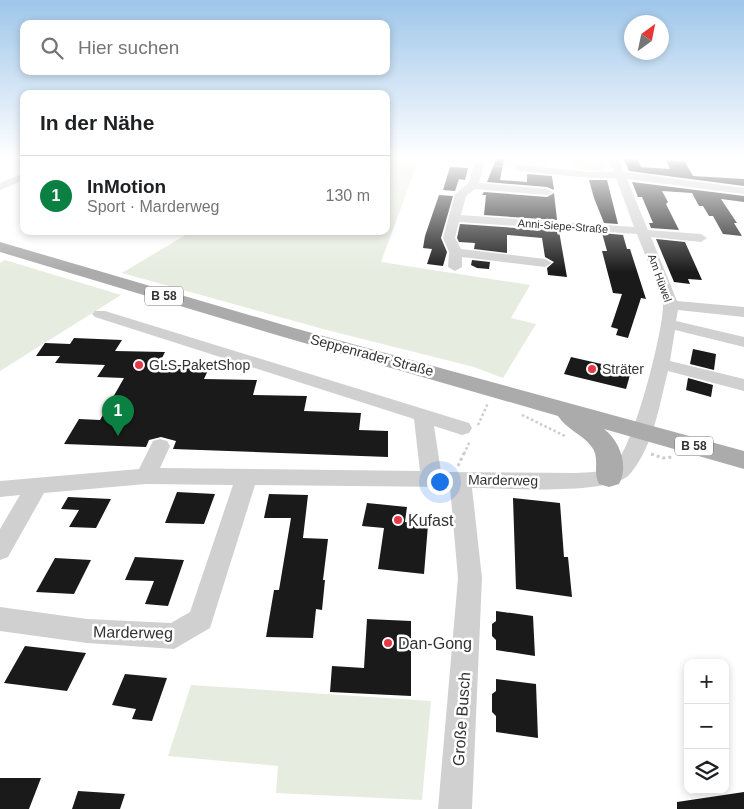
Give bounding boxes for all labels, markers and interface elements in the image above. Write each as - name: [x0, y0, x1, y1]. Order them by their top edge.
- north arrow: [624, 15, 669, 60]
- search box: [20, 20, 390, 75]
- icon: search: [38, 34, 66, 62]
- text: Hier suchen: [78, 37, 179, 58]
- text: In der Nähe: [40, 111, 154, 134]
- text: InMotion: [87, 176, 166, 197]
- text: 1: [52, 187, 60, 204]
- text: 130 m: [326, 187, 370, 204]
- text: Sport · Marderweg: [87, 198, 220, 215]
- street label: Anni-Siepe-Straße: [517, 217, 609, 235]
- street label: Am Hüwel: [646, 252, 674, 304]
- road number: B 58: [145, 286, 183, 306]
- street label: Seppenrader Straße: [309, 331, 436, 379]
- place label: GLS-PaketShop: [149, 357, 250, 373]
- marker: GLS-PaketShop: [133, 359, 145, 371]
- place label: Sträter: [602, 361, 644, 377]
- marker: Sträter: [586, 363, 598, 375]
- pin: 1: [102, 395, 134, 436]
- road number: B 58: [675, 436, 713, 456]
- your location: [427, 469, 453, 495]
- street label: Marderweg: [468, 471, 538, 489]
- place label: Kufast: [408, 512, 454, 529]
- marker: Kufast: [392, 514, 404, 526]
- street label: Marderweg: [93, 623, 173, 642]
- place label: Dan-Gong: [398, 635, 472, 652]
- marker: Dan-Gong: [382, 637, 394, 649]
- map controls: [684, 659, 729, 794]
- button: +: [684, 659, 729, 704]
- street label: Große Busch: [450, 671, 473, 767]
- button: −: [684, 704, 729, 749]
- button: layers: [684, 749, 729, 794]

